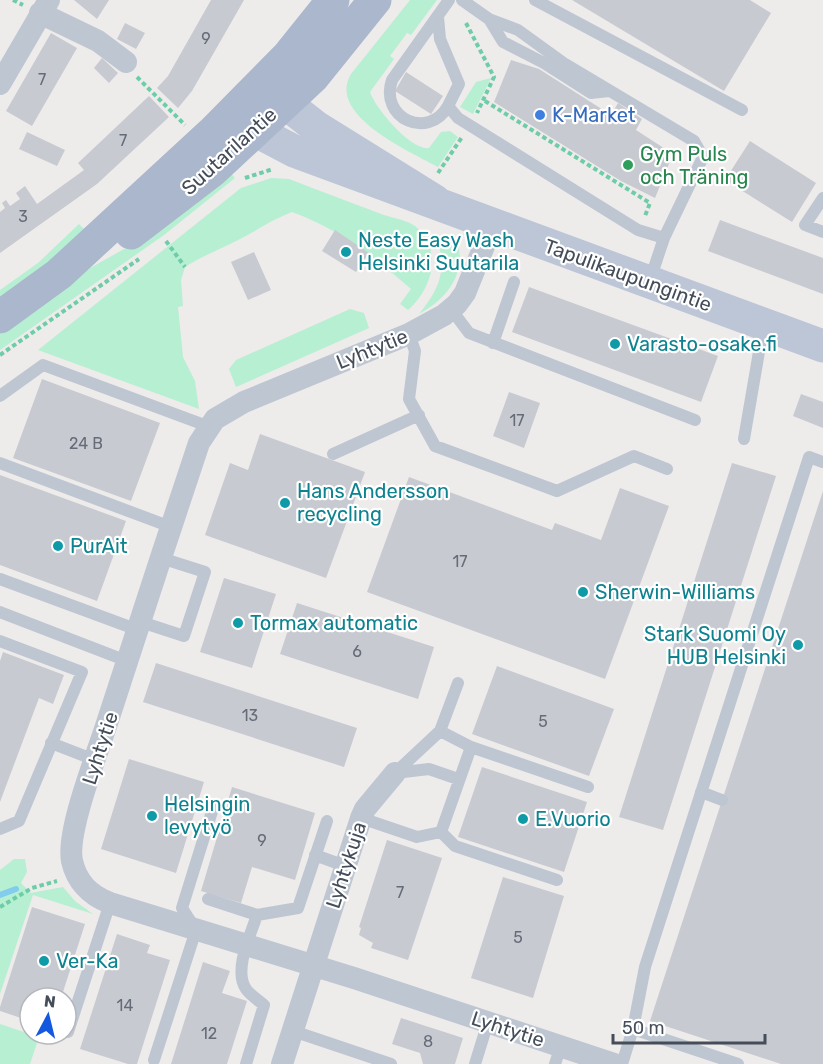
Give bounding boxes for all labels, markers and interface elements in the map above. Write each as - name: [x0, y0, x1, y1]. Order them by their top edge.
- house number: 9: [201, 29, 211, 48]
- house number: 7: [38, 70, 46, 89]
- street label: Suutarilantie: [177, 102, 281, 200]
- place label: K-Market: [552, 103, 636, 127]
- marker: K-Market: [533, 108, 547, 122]
- house number: 7: [119, 131, 127, 150]
- place label: Gym Puls och Träning: [640, 142, 749, 189]
- marker: Gym Puls och Träning: [621, 158, 635, 172]
- house number: 3: [18, 207, 28, 226]
- place label: Neste Easy Wash Helsinki Suutarila: [358, 228, 519, 275]
- street label: Tapulikaupungintie: [541, 234, 715, 316]
- marker: Neste Easy Wash Helsinki Suutarila: [339, 245, 353, 259]
- street label: Lyhtytie: [333, 324, 411, 374]
- place label: Varasto-osake.fi: [627, 332, 777, 356]
- marker: Varasto-osake.fi: [608, 337, 622, 351]
- house number: 17: [509, 411, 525, 430]
- house number: 24 B: [69, 434, 103, 453]
- place label: Hans Andersson recycling: [297, 479, 449, 526]
- marker: Hans Andersson recycling: [278, 496, 292, 510]
- place label: PurAit: [70, 534, 128, 558]
- marker: PurAit: [51, 539, 65, 553]
- house number: 17: [452, 552, 468, 571]
- place label: Sherwin-Williams: [595, 580, 755, 604]
- marker: Sherwin-Williams: [576, 585, 590, 599]
- place label: Tormax automatic: [250, 611, 418, 635]
- marker: Tormax automatic: [231, 616, 245, 630]
- place label: Stark Suomi Oy HUB Helsinki: [644, 622, 786, 669]
- marker: Stark Suomi Oy HUB Helsinki: [791, 638, 805, 652]
- house number: 6: [352, 642, 362, 661]
- house number: 13: [242, 706, 258, 725]
- street label: Lyhtytie: [77, 709, 123, 787]
- house number: 5: [538, 712, 548, 731]
- place label: Helsingin levytyö: [164, 792, 250, 839]
- place label: E.Vuorio: [535, 807, 611, 831]
- marker: Helsingin levytyö: [145, 809, 159, 823]
- marker: E.Vuorio: [516, 812, 530, 826]
- street label: Lyhtykuja: [321, 819, 371, 911]
- house number: 9: [257, 831, 267, 850]
- house number: 7: [396, 883, 404, 902]
- house number: 5: [513, 928, 523, 947]
- place label: Ver-Ka: [56, 949, 119, 973]
- marker: Ver-Ka: [37, 954, 51, 968]
- north arrow: [18, 986, 78, 1046]
- text: N: [43, 991, 57, 1012]
- house number: 14: [117, 996, 133, 1015]
- street label: Lyhtytie: [469, 1006, 547, 1052]
- scale bar: [613, 1007, 764, 1045]
- text: 50 m: [622, 1017, 665, 1039]
- house number: 12: [201, 1024, 217, 1043]
- house number: 8: [423, 1032, 433, 1051]

